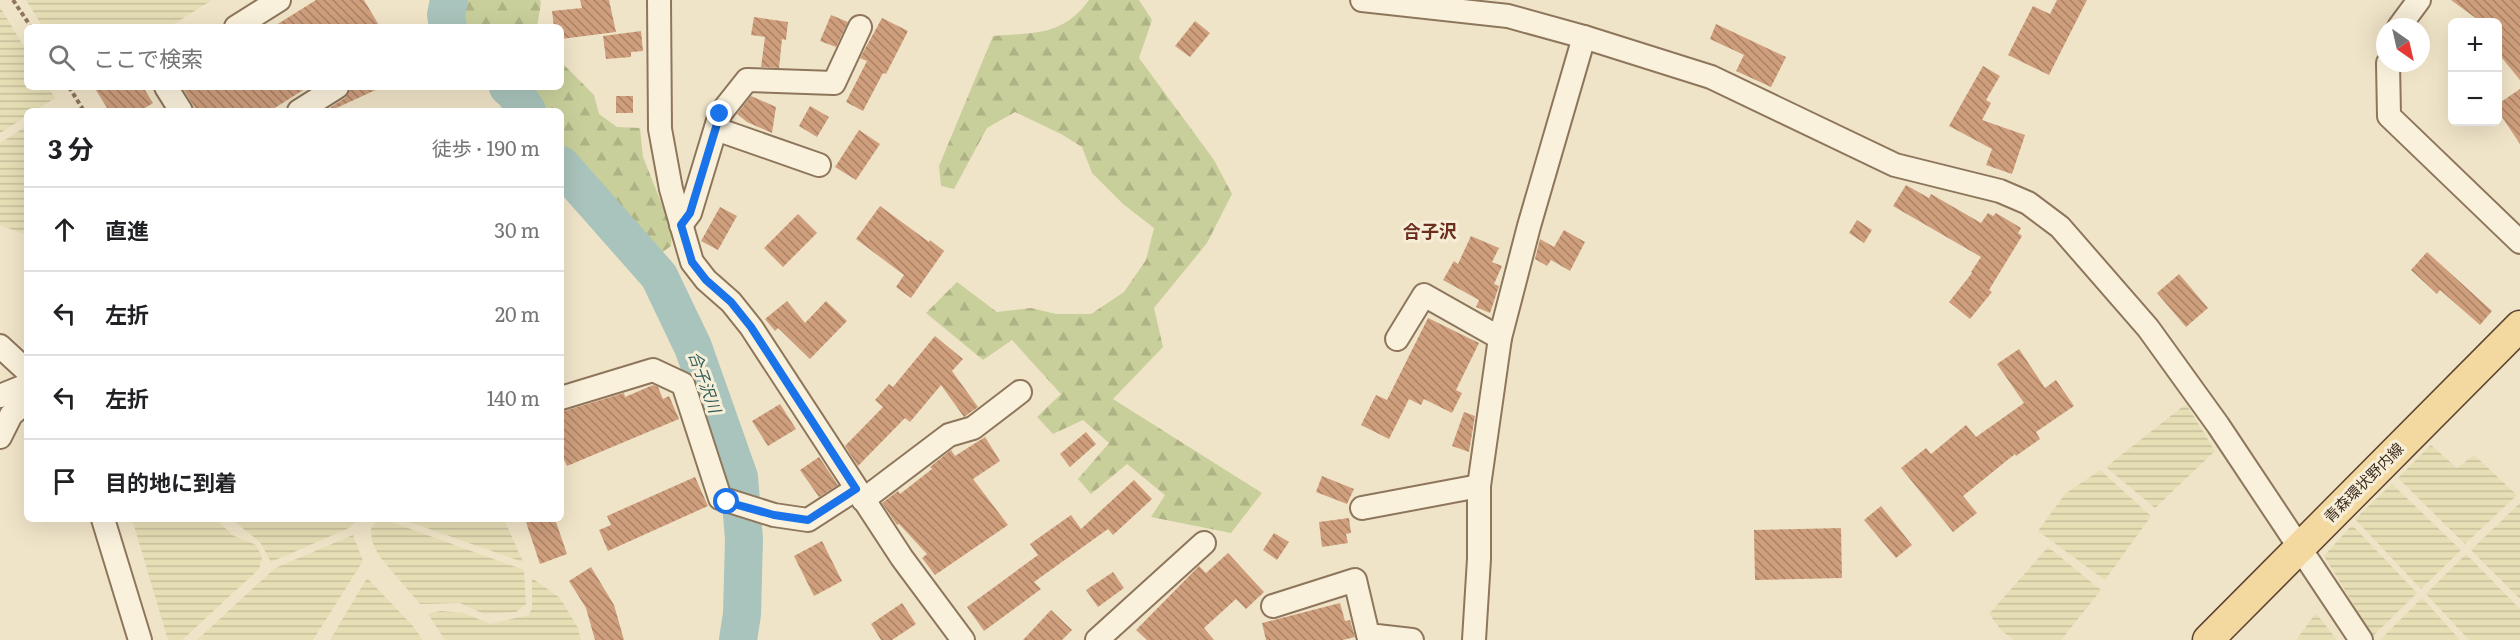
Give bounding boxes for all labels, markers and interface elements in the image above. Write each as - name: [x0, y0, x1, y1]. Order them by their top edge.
- north arrow: [2376, 18, 2430, 72]
- map controls: [2448, 18, 2502, 126]
- button: +: [2448, 18, 2502, 72]
- search box: [24, 24, 564, 90]
- icon: search: [45, 41, 78, 74]
- text: ここで検索: [93, 41, 203, 74]
- button: −: [2448, 72, 2502, 126]
- route end: [706, 100, 732, 126]
- text: 3 分: [48, 128, 94, 167]
- text: 徒歩 · 190 m: [432, 132, 540, 162]
- icon: ahead: [48, 213, 81, 246]
- text: 直進: [105, 213, 149, 246]
- text: 30 m: [494, 214, 540, 244]
- district label: 合子沢: [1403, 217, 1457, 244]
- icon: left: [48, 297, 81, 330]
- text: 左折: [105, 297, 149, 330]
- text: 20 m: [495, 298, 540, 328]
- water label: 合子沢川: [684, 347, 729, 418]
- icon: left: [48, 381, 81, 414]
- text: 左折: [105, 381, 149, 414]
- text: 140 m: [487, 382, 540, 412]
- street label: 青森環状野内線: [2318, 437, 2408, 527]
- icon: arrive: [48, 465, 81, 498]
- text: 目的地に到着: [105, 465, 237, 498]
- route start: [713, 488, 739, 514]

